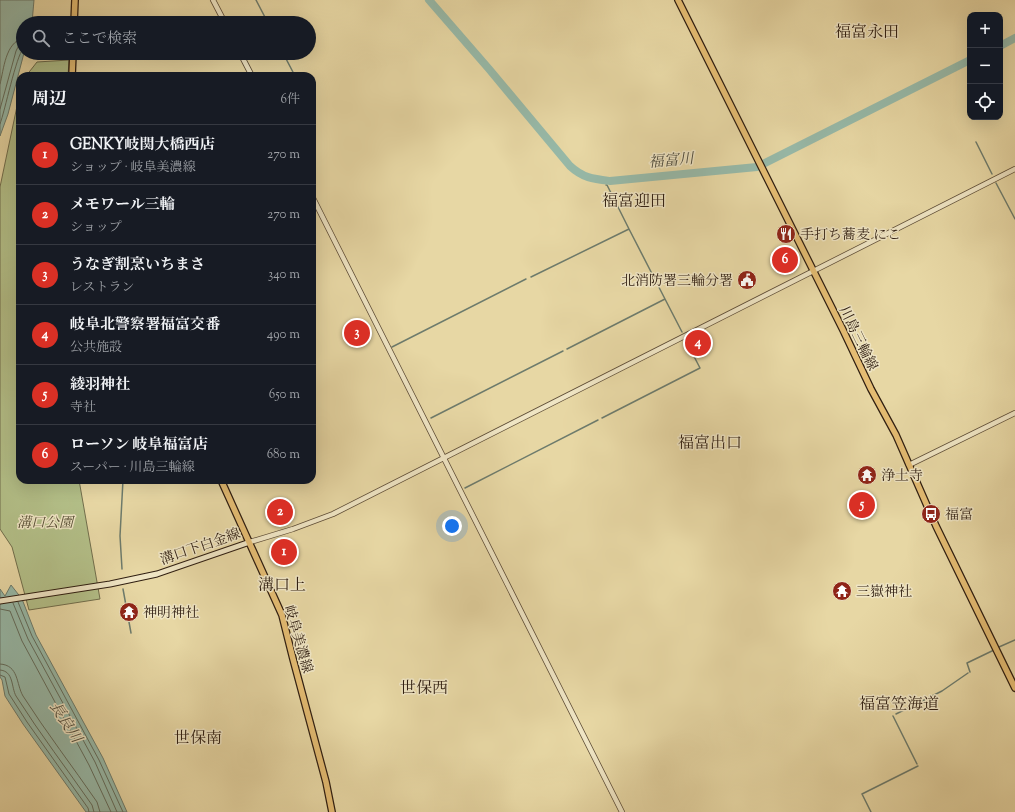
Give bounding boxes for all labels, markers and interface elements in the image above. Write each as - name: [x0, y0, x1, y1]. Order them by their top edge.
- map controls: [967, 12, 1003, 120]
- button: +: [967, 12, 1003, 48]
- search box: [16, 16, 316, 60]
- district label: 福富永田: [835, 22, 899, 45]
- icon: search: [30, 27, 52, 49]
- text: ここで検索: [62, 29, 137, 50]
- button: −: [967, 48, 1003, 84]
- button: locate: [967, 84, 1003, 120]
- text: 周辺: [32, 88, 66, 112]
- text: 6件: [281, 91, 300, 109]
- text: GENKY岐関大橋西店: [70, 135, 215, 156]
- text: 1: [43, 146, 47, 164]
- text: 270 m: [267, 146, 300, 164]
- water label: 福富川: [648, 149, 696, 174]
- text: ショップ · 岐阜美濃線: [70, 159, 196, 177]
- district label: 福富迎田: [602, 191, 666, 214]
- text: メモワール三輪: [70, 195, 175, 216]
- text: 2: [42, 206, 48, 224]
- text: 270 m: [267, 206, 300, 224]
- text: ショップ: [70, 219, 122, 237]
- restaurant icon: 手打ち蕎麦 にこ: [775, 223, 797, 245]
- place label: 手打ち蕎麦 にこ: [800, 226, 901, 246]
- pin: 6: [772, 245, 798, 275]
- text: うなぎ割烹いちまさ: [70, 255, 205, 276]
- text: 3: [42, 266, 48, 284]
- text: 340 m: [268, 266, 300, 284]
- public building icon: 北消防署三輪分署: [736, 269, 758, 291]
- place label: 北消防署三輪分署: [621, 272, 733, 292]
- text: レストラン: [70, 279, 135, 297]
- street label: 川島三輪線: [833, 303, 882, 375]
- text: 岐阜北警察署福富交番: [70, 315, 220, 336]
- pin: 3: [344, 318, 370, 348]
- text: 4: [42, 326, 48, 344]
- text: 490 m: [267, 326, 300, 344]
- pin: 4: [685, 328, 711, 358]
- text: 公共施設: [70, 339, 122, 357]
- text: 綾羽神社: [70, 375, 130, 396]
- text: 5: [43, 386, 47, 404]
- text: 650 m: [269, 386, 300, 404]
- text: 寺社: [70, 399, 96, 417]
- district label: 福富出口: [678, 433, 742, 456]
- text: ローソン 岐阜福富店: [70, 435, 208, 456]
- text: 6: [42, 446, 48, 464]
- text: 680 m: [267, 446, 300, 464]
- text: スーパー · 川島三輪線: [70, 459, 195, 477]
- temple icon: 浄土寺: [856, 464, 878, 486]
- place label: 浄土寺: [881, 467, 923, 487]
- pin: 5: [849, 490, 875, 520]
- pin: 2: [267, 497, 293, 527]
- bus stop icon: 福富: [920, 503, 942, 525]
- place label: 福富: [945, 506, 973, 526]
- park label: 溝口公園: [17, 514, 75, 534]
- your location: [442, 516, 462, 536]
- street label: 溝口下白金線: [158, 525, 244, 571]
- pin: 1: [271, 537, 297, 567]
- district label: 溝口上: [258, 575, 306, 598]
- temple icon: 三嶽神社: [831, 580, 853, 602]
- place label: 三嶽神社: [856, 583, 912, 603]
- temple icon: 神明神社: [118, 601, 140, 623]
- street label: 岐阜美濃線: [278, 603, 316, 676]
- place label: 神明神社: [143, 604, 199, 624]
- district label: 世保西: [400, 678, 448, 701]
- district label: 福富笠海道: [859, 694, 939, 717]
- water label: 長良川: [44, 698, 87, 749]
- district label: 世保南: [174, 728, 222, 751]

